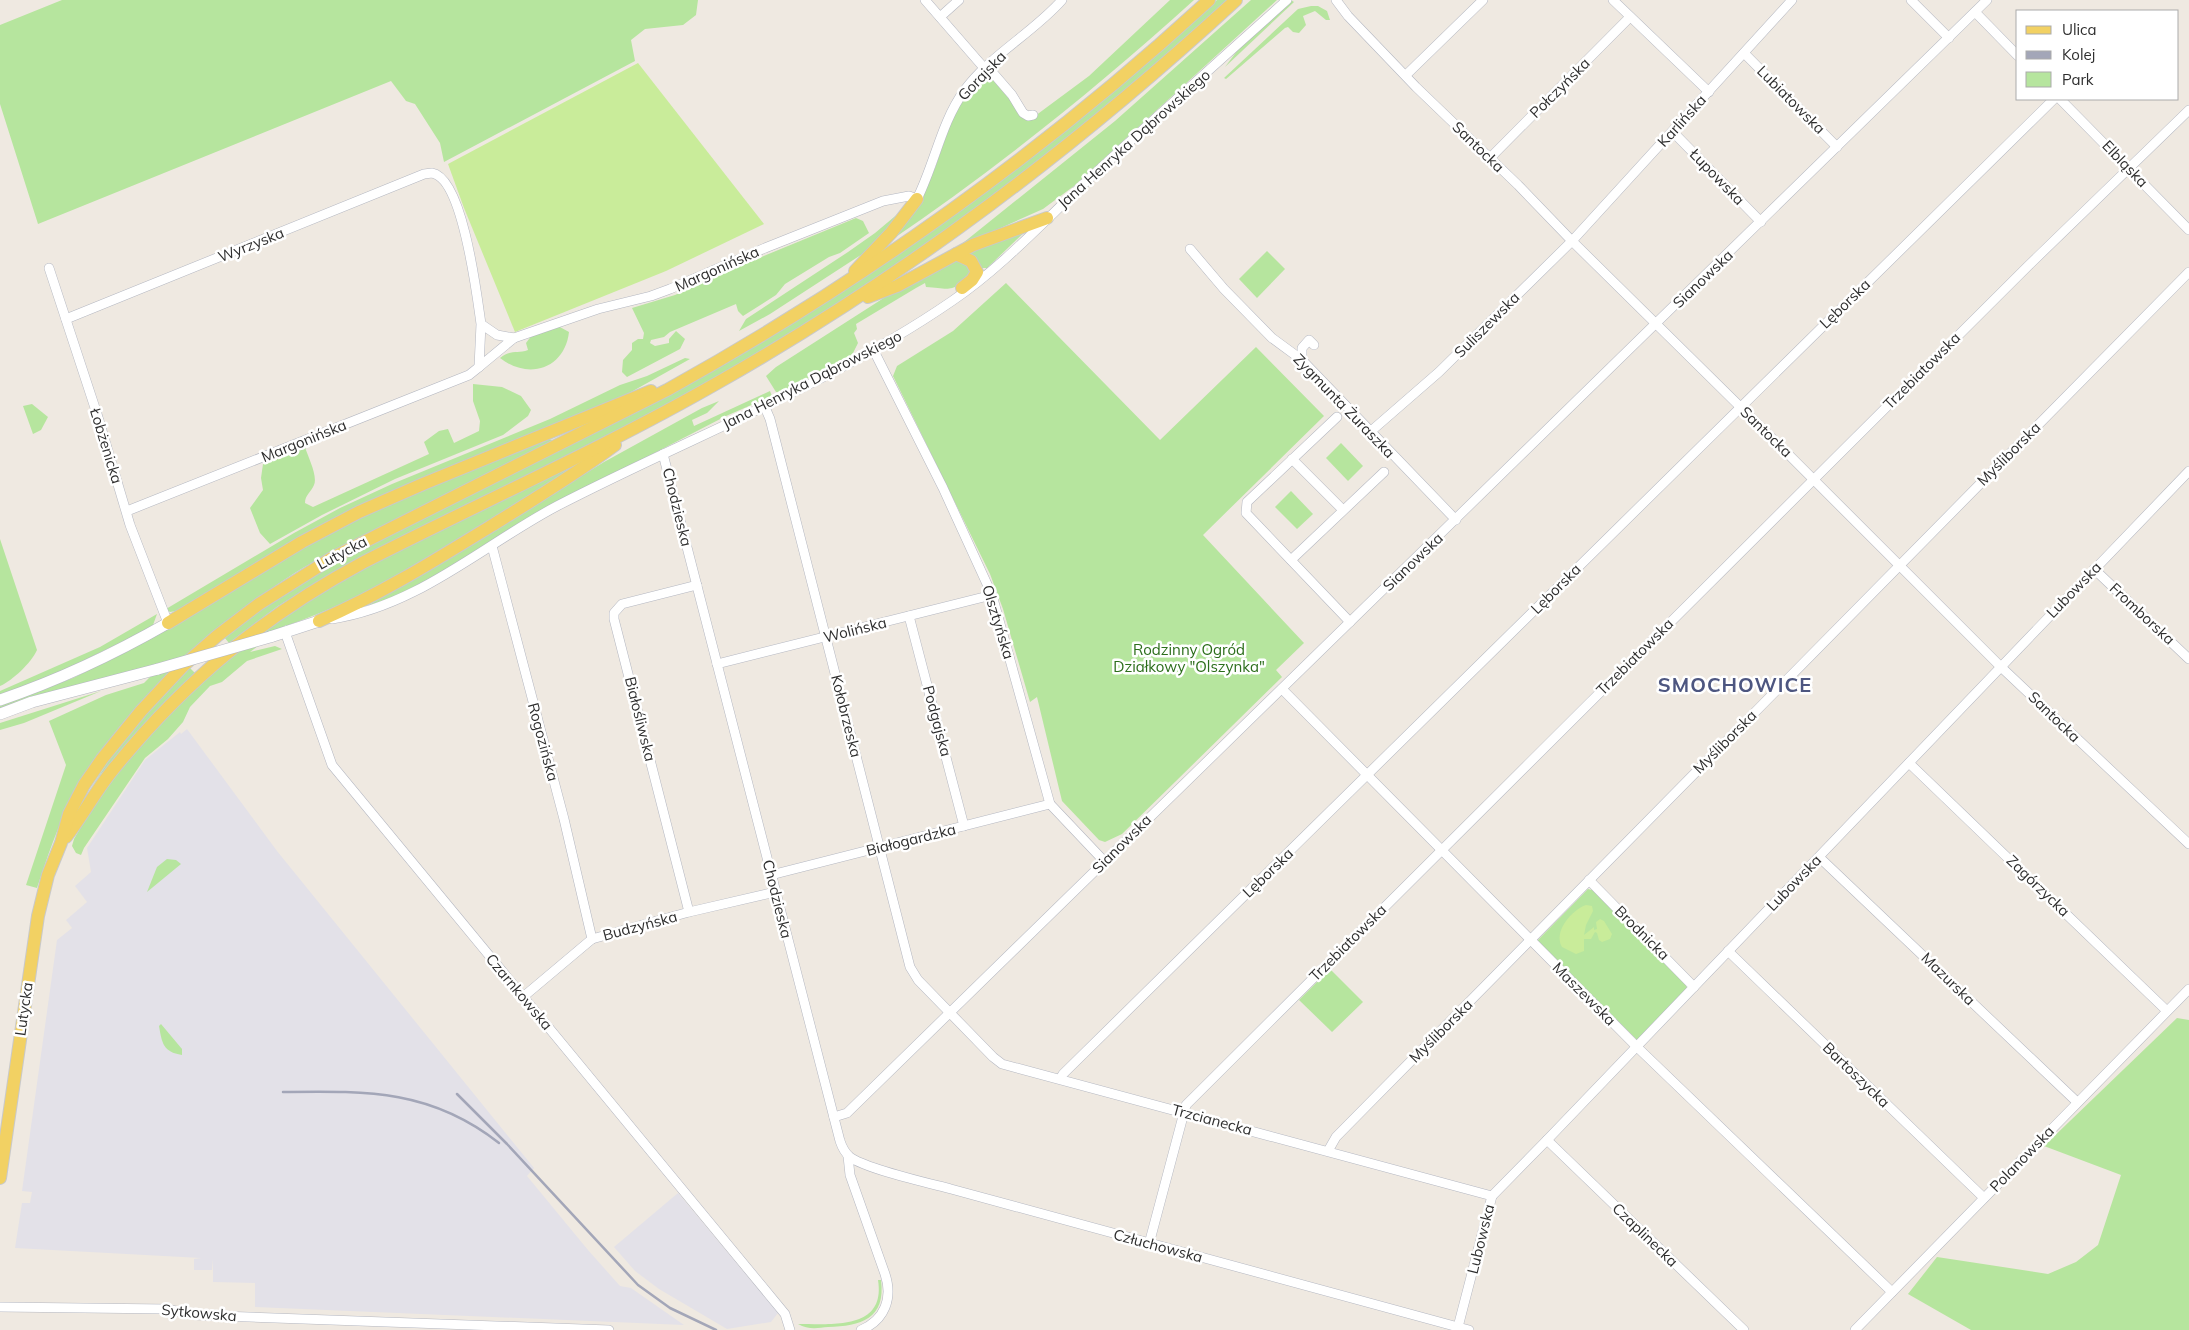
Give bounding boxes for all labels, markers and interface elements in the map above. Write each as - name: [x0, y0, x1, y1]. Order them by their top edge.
- legend: [2016, 10, 2179, 100]
- text: Ulica: [2062, 20, 2096, 39]
- text: Kolej: [2062, 45, 2095, 64]
- street label: Gorajska: [953, 47, 1010, 104]
- street label: Połczyńska: [1526, 54, 1594, 122]
- street label: Lubiatowska: [1753, 62, 1829, 138]
- street label: Jana Henryka Dąbrowskiego: [1053, 65, 1214, 212]
- text: Park: [2062, 70, 2094, 89]
- street label: Karlińska: [1653, 91, 1710, 151]
- street label: Santocka: [1448, 117, 1508, 176]
- street label: Elbląska: [2098, 136, 2152, 191]
- street label: Łupowska: [1685, 144, 1749, 209]
- street label: Wyrzyska: [215, 223, 287, 266]
- street label: Margonińska: [672, 242, 762, 296]
- street label: Sianowska: [1669, 245, 1737, 312]
- street label: Lęborska: [1815, 275, 1874, 332]
- street label: Suliszewska: [1450, 288, 1523, 361]
- street label: Jana Henryka Dąbrowskiego: [719, 326, 905, 433]
- street label: Trzebiatowska: [1879, 328, 1964, 413]
- street label: Zygmunta Żuraszka: [1290, 349, 1399, 462]
- street label: Santocka: [1736, 402, 1796, 461]
- street label: Łobżenicka: [86, 405, 127, 486]
- street label: Margonińska: [258, 415, 349, 466]
- street label: Myśliborska: [1973, 418, 2044, 489]
- street label: Chodzieska: [659, 466, 696, 548]
- street label: Sianowska: [1379, 528, 1447, 595]
- street label: Lutycka: [313, 532, 370, 574]
- street label: Lubowska: [2042, 557, 2105, 622]
- street label: Lęborska: [1527, 560, 1585, 618]
- street label: Fromborska: [2106, 579, 2179, 649]
- street label: Olsztyńska: [978, 582, 1019, 661]
- street label: Wolińska: [821, 613, 888, 647]
- street label: Trzebiatowska: [1592, 614, 1677, 699]
- park label: Rodzinny Ogród Działkowy "Olszynka": [1113, 640, 1265, 676]
- district label: SMOCHOWICE: [1658, 672, 1812, 697]
- street label: Kołobrzeska: [827, 673, 866, 759]
- street label: Białośliwska: [621, 675, 660, 763]
- street label: Podgajska: [919, 683, 956, 758]
- street label: Santocka: [2024, 687, 2084, 746]
- street label: Rogozińska: [524, 701, 563, 783]
- street label: Myśliborska: [1689, 706, 1760, 777]
- street label: Sianowska: [1088, 810, 1155, 877]
- street label: Białogardzka: [864, 819, 958, 860]
- street label: Lęborska: [1238, 844, 1297, 901]
- street label: Lubowska: [1762, 850, 1825, 915]
- street label: Zagórzycka: [2003, 851, 2074, 920]
- street label: Chodzieska: [759, 858, 796, 940]
- street label: Trzebiatowska: [1305, 900, 1390, 985]
- street label: Brodnicka: [1611, 901, 1674, 964]
- street label: Budzyńska: [601, 906, 679, 945]
- street label: Mazurska: [1917, 948, 1979, 1009]
- street label: Czarnkowska: [482, 950, 557, 1034]
- street label: Maszewska: [1549, 958, 1620, 1029]
- street label: Lutycka: [10, 981, 37, 1037]
- street label: Myśliborska: [1405, 995, 1476, 1066]
- street label: Bartoszycka: [1819, 1038, 1894, 1111]
- street label: Trzcianecka: [1170, 1100, 1254, 1139]
- street label: Polanowska: [1985, 1122, 2058, 1196]
- street label: Czaplinecka: [1609, 1199, 1682, 1271]
- street label: Lubowska: [1463, 1202, 1498, 1276]
- street label: Człuchowska: [1111, 1224, 1205, 1267]
- street label: Sytkowska: [161, 1300, 238, 1325]

